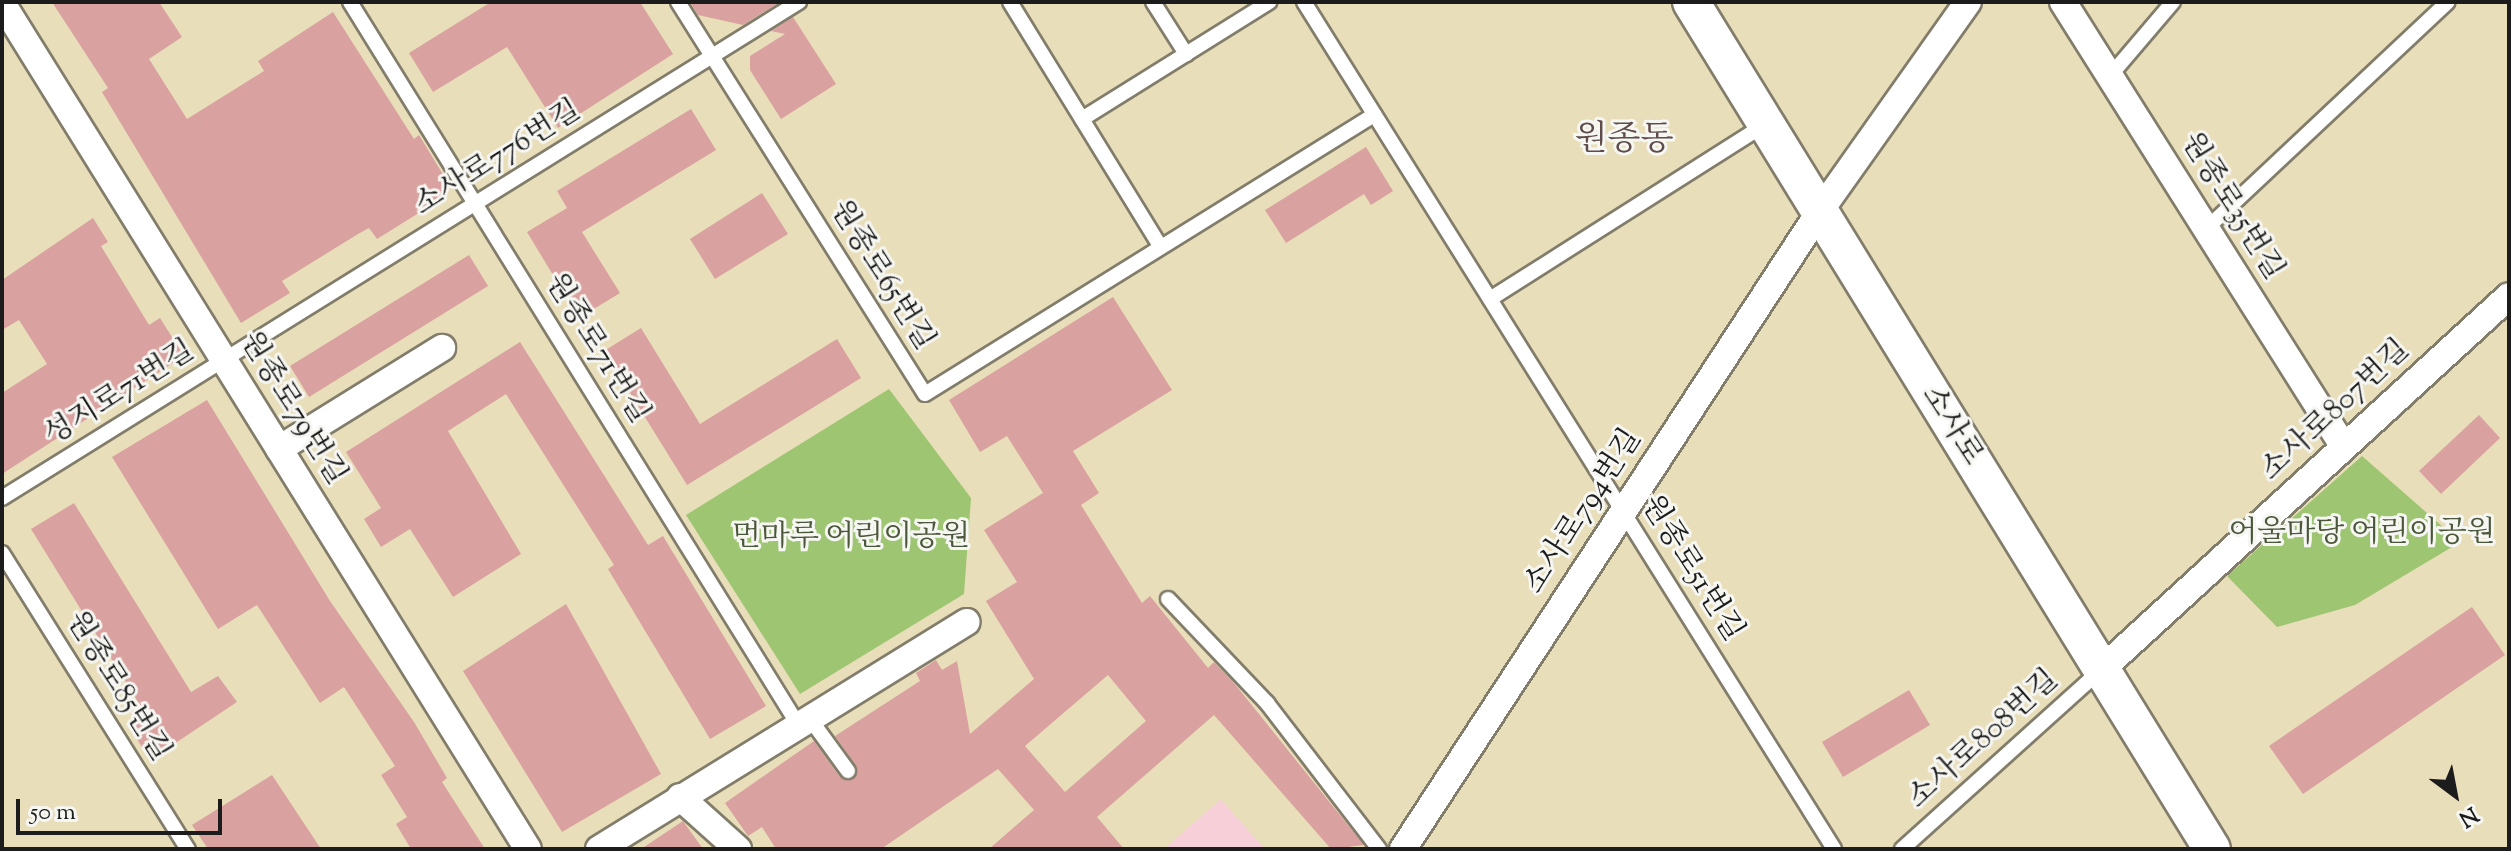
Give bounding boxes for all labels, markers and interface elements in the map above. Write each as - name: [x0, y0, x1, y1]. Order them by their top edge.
- street label: 소사로776번길: [408, 93, 588, 225]
- district label: 원종동: [1575, 121, 1673, 161]
- street label: 원종로35번길: [2171, 127, 2291, 287]
- street label: 원종로65번길: [821, 194, 941, 358]
- street label: 원종로71번길: [536, 267, 656, 431]
- street label: 원종로79번길: [231, 326, 353, 492]
- street label: 소사로807번길: [2254, 333, 2418, 489]
- street label: 성지로71번길: [38, 334, 202, 454]
- street label: 소사로: [1913, 380, 1989, 472]
- street label: 소사로794번길: [1517, 423, 1651, 601]
- street label: 원종로51번길: [1632, 489, 1750, 649]
- park label: 어울마당 어린이공원: [2228, 516, 2496, 552]
- park label: 먼마루 어린이공원: [732, 520, 970, 556]
- street label: 원종로85번길: [57, 605, 177, 769]
- street label: 소사로808번길: [1901, 663, 2067, 817]
- north arrow: [2415, 755, 2495, 835]
- scale bar: [20, 783, 226, 833]
- text: 50 m: [30, 796, 76, 830]
- text: N: [2452, 797, 2484, 834]

